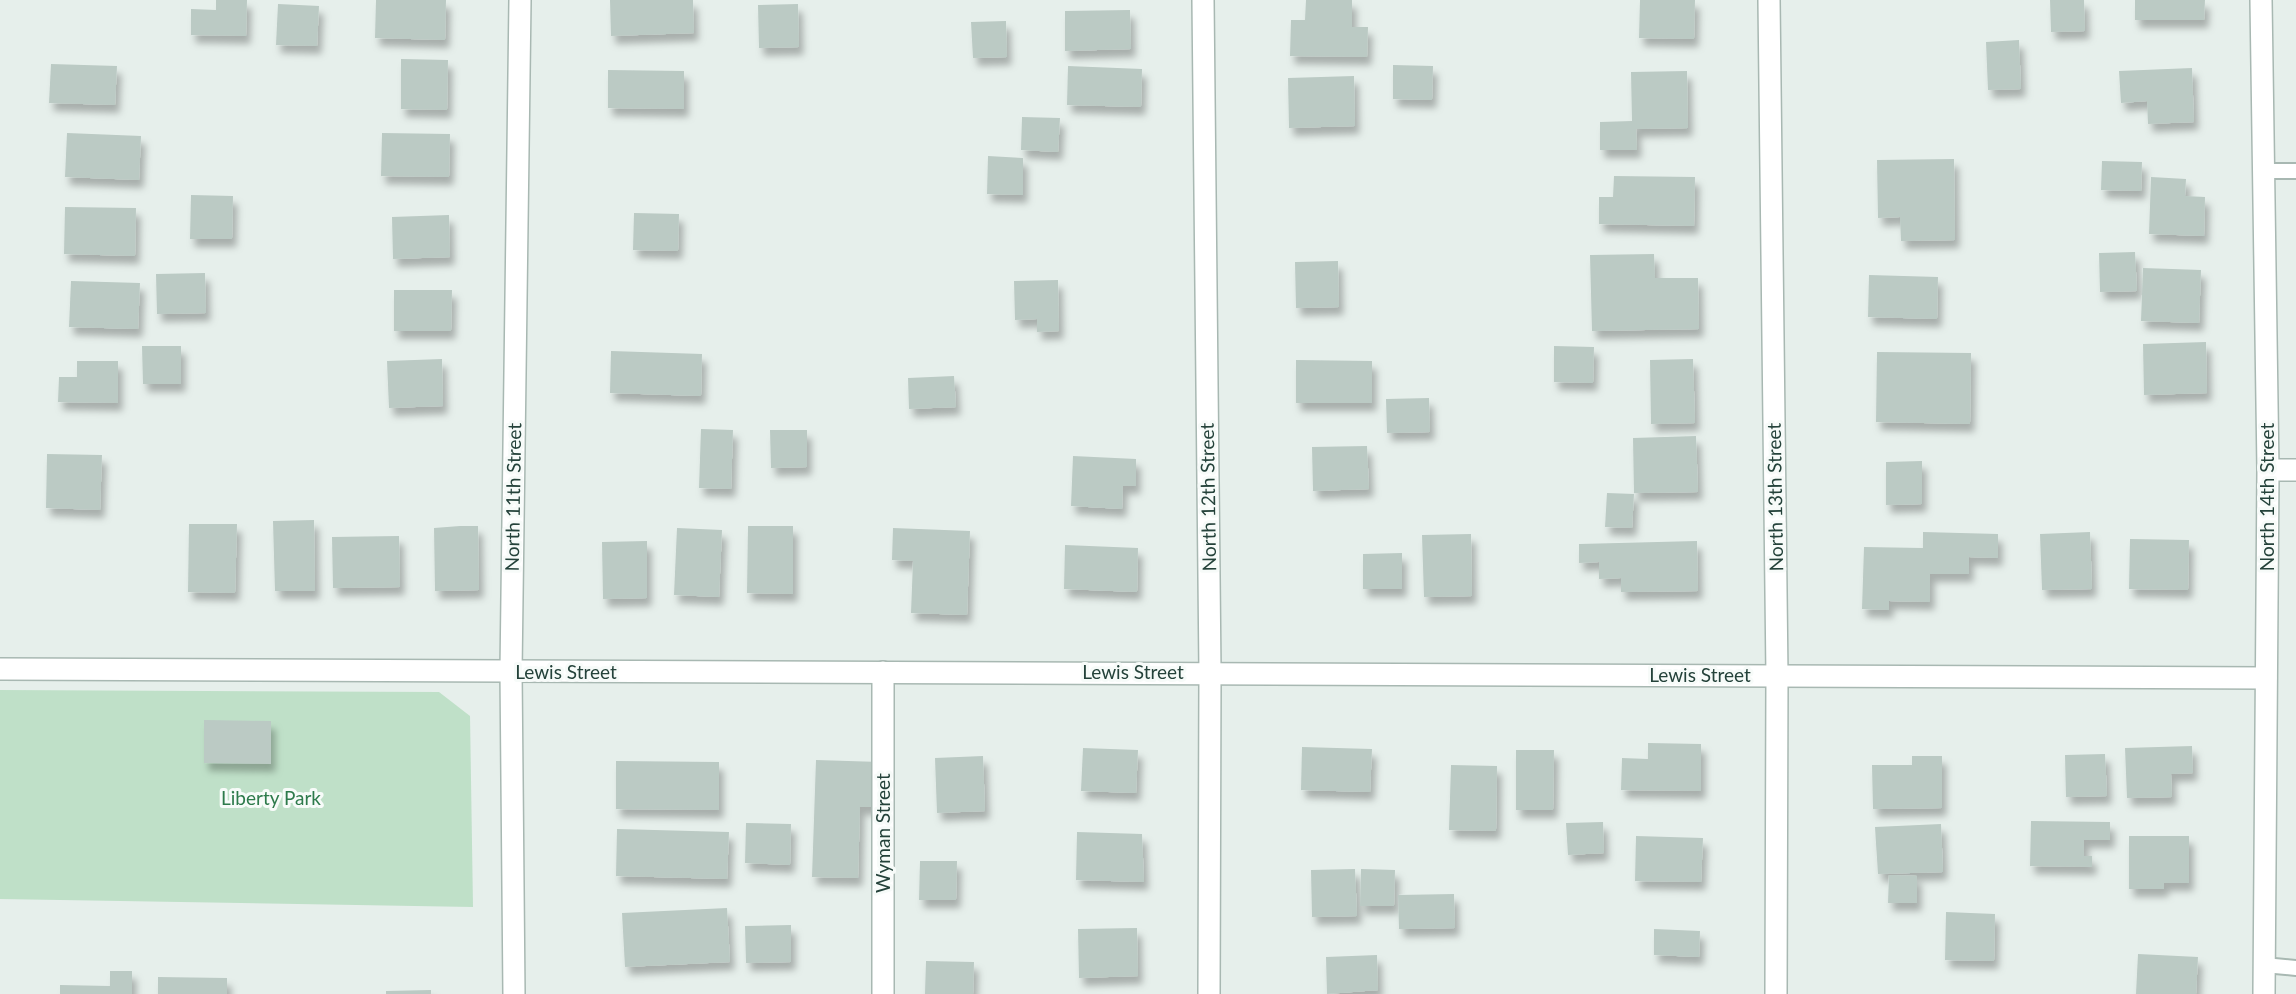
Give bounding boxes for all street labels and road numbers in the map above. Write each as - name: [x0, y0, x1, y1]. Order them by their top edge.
- street label: North 11th Street: [500, 422, 525, 571]
- street label: North 12th Street: [1195, 422, 1220, 571]
- street label: North 13th Street: [1762, 422, 1787, 571]
- street label: North 14th Street: [2255, 423, 2278, 571]
- street label: Lewis Street: [515, 660, 617, 683]
- street label: Lewis Street: [1082, 660, 1184, 683]
- street label: Lewis Street: [1649, 663, 1751, 686]
- street label: Wyman Street: [871, 773, 894, 893]

